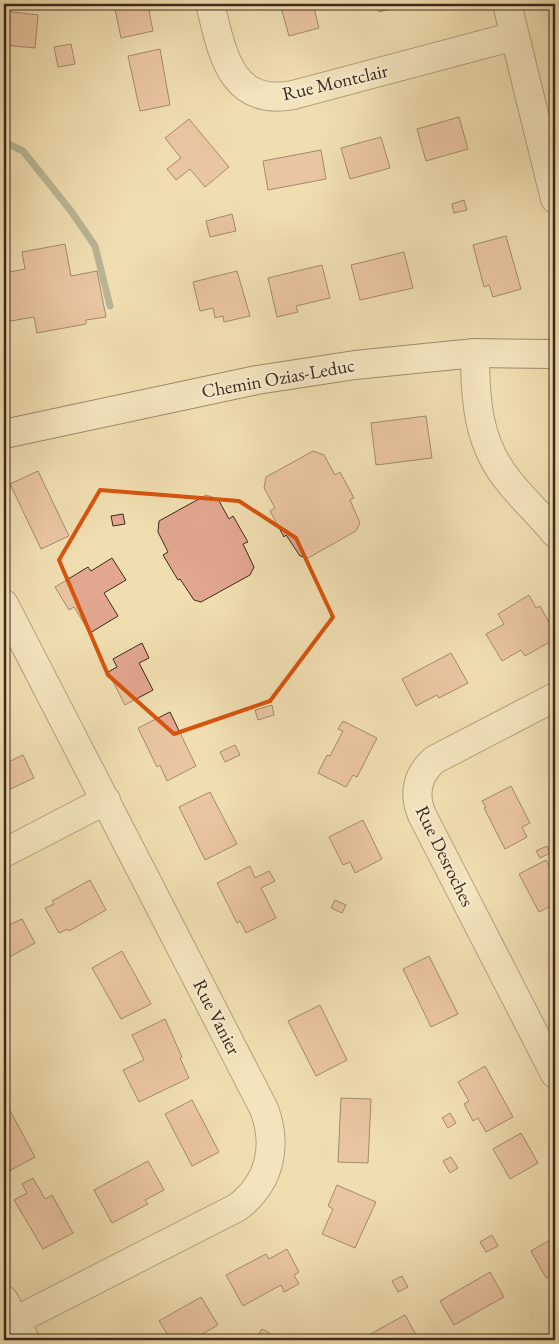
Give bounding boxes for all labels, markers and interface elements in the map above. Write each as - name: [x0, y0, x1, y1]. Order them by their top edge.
- street label: Rue Montclair: [280, 58, 391, 106]
- street label: Chemin Ozias-Leduc: [200, 352, 357, 404]
- street label: Rue Desroches: [410, 801, 480, 911]
- street label: Rue Vanier: [187, 975, 247, 1060]

